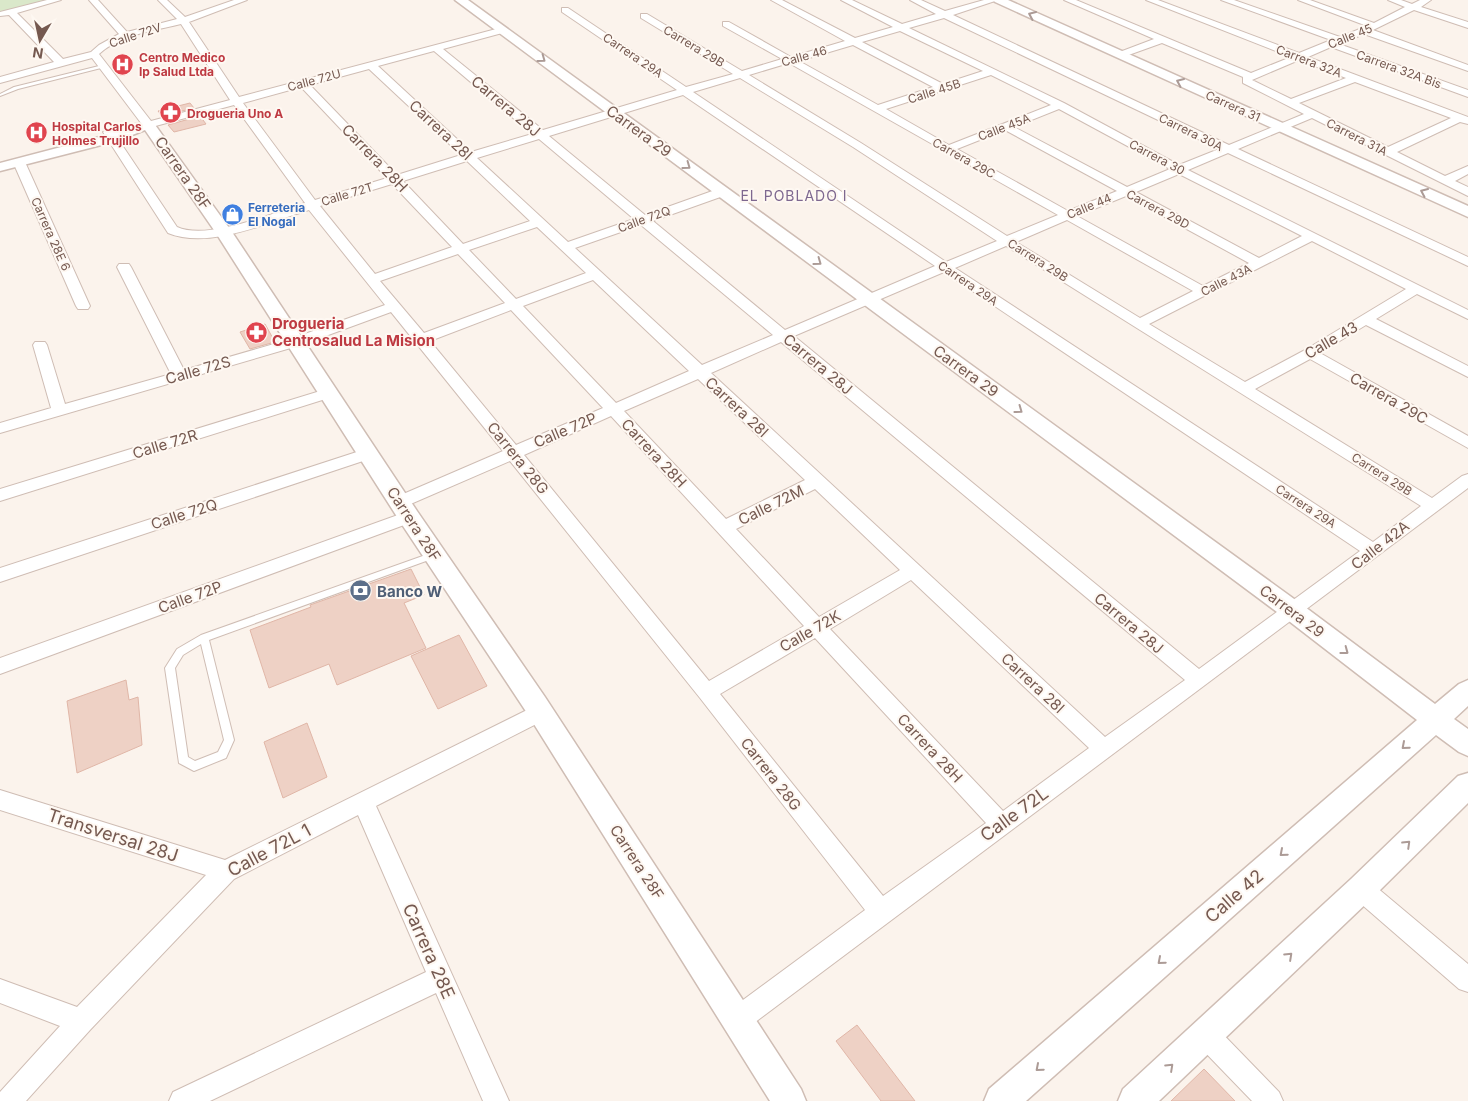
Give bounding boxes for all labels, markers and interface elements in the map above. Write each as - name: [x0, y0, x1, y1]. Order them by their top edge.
- one-way arrow: [1028, 11, 1037, 21]
- north arrow: [15, 15, 65, 65]
- street label: Calle 72V: [107, 20, 163, 50]
- street label: Calle 45: [1326, 20, 1374, 52]
- street label: Carrera 29B: [661, 22, 727, 70]
- street label: Carrera 29A: [600, 29, 666, 81]
- street label: Calle 46: [779, 42, 829, 70]
- street label: Carrera 32A: [1274, 42, 1344, 80]
- text: N: [31, 44, 44, 63]
- street label: Carrera 32A Bis: [1354, 47, 1444, 91]
- place label: Centro Medico Ip Salud Ltda: [139, 50, 225, 79]
- hospital icon: Centro Medico Ip Salud Ltda: [111, 52, 135, 76]
- one-way arrow: [536, 54, 545, 62]
- street label: Calle 72U: [286, 66, 342, 94]
- street label: Carrera 28J: [467, 72, 545, 140]
- street label: Calle 45B: [906, 75, 962, 107]
- one-way arrow: [1176, 78, 1185, 88]
- street label: Carrera 31: [1203, 87, 1263, 125]
- street label: Carrera 28I: [405, 96, 477, 164]
- pharmacy icon: Drogueria Uno A: [159, 101, 183, 125]
- street label: Carrera 29: [603, 101, 675, 161]
- place label: Drogueria Uno A: [187, 106, 283, 121]
- street label: Calle 45A: [976, 110, 1032, 144]
- street label: Carrera 30A: [1157, 110, 1225, 154]
- street label: Carrera 31A: [1324, 115, 1390, 159]
- place label: Hospital Carlos Holmes Trujillo: [52, 119, 142, 148]
- street label: Carrera 28H: [338, 120, 412, 196]
- hospital icon: Hospital Carlos Holmes Trujillo: [24, 121, 48, 145]
- street label: Carrera 28F: [151, 133, 215, 213]
- street label: Carrera 29C: [930, 135, 998, 182]
- street label: Carrera 30: [1126, 136, 1188, 178]
- one-way arrow: [681, 160, 691, 169]
- street label: Calle 72T: [319, 179, 375, 209]
- street label: Carrera 29D: [1124, 186, 1192, 232]
- district label: EL POBLADO I: [740, 187, 848, 204]
- one-way arrow: [1420, 188, 1429, 199]
- street label: Calle 44: [1064, 190, 1114, 222]
- street label: Carrera 28E 6: [28, 195, 74, 273]
- place label: Ferreteria El Nogal: [248, 200, 305, 229]
- shop icon: Ferreteria El Nogal: [220, 202, 244, 226]
- street label: Calle 72Q: [616, 203, 672, 235]
- street label: Carrera 29B: [1005, 235, 1071, 285]
- one-way arrow: [812, 256, 822, 265]
- street label: Carrera 29A: [935, 257, 1001, 309]
- street label: Calle 43A: [1198, 261, 1254, 299]
- place label: Drogueria Centrosalud La Mision: [272, 314, 435, 350]
- street label: Calle 43: [1301, 317, 1361, 363]
- pharmacy icon: Drogueria Centrosalud La Mision: [244, 320, 268, 344]
- street label: Carrera 28J: [779, 330, 857, 398]
- street label: Carrera 29: [930, 341, 1002, 401]
- street label: Calle 72S: [163, 352, 233, 388]
- street label: Carrera 29C: [1347, 368, 1431, 428]
- street label: Carrera 28I: [701, 373, 773, 441]
- one-way arrow: [1014, 404, 1023, 414]
- street label: Calle 72P: [531, 408, 599, 452]
- street label: Carrera 28H: [617, 415, 691, 491]
- street label: Carrera 28G: [483, 418, 553, 498]
- street label: Calle 72R: [130, 425, 200, 463]
- street label: Carrera 29B: [1349, 449, 1415, 499]
- street label: Calle 72M: [735, 481, 807, 529]
- street label: Carrera 29A: [1273, 481, 1339, 531]
- street label: Carrera 28F: [383, 483, 445, 565]
- street label: Calle 72Q: [148, 494, 220, 534]
- street label: Calle 42A: [1347, 516, 1413, 574]
- street label: Calle 72P: [155, 577, 225, 617]
- bank icon: Banco W: [349, 579, 373, 603]
- street label: Carrera 29: [1256, 580, 1328, 642]
- place label: Banco W: [377, 582, 443, 601]
- street label: Carrera 28J: [1090, 589, 1168, 657]
- street label: Calle 72K: [776, 606, 844, 656]
- one-way arrow: [1340, 646, 1349, 655]
- street label: Carrera 28I: [997, 649, 1069, 717]
- street label: Carrera 28H: [893, 710, 967, 786]
- street label: Carrera 28G: [737, 734, 805, 814]
- one-way arrow: [1402, 740, 1411, 749]
- street label: Calle 72L: [976, 782, 1052, 846]
- street label: Transversal 28J: [45, 804, 181, 866]
- street label: Calle 72L 1: [224, 819, 314, 881]
- street label: Carrera 28F: [606, 821, 668, 903]
- one-way arrow: [1401, 841, 1410, 850]
- one-way arrow: [1279, 848, 1288, 857]
- street label: Calle 42: [1201, 865, 1267, 927]
- street label: Carrera 28E: [399, 900, 459, 1002]
- one-way arrow: [1283, 953, 1292, 962]
- one-way arrow: [1157, 955, 1166, 964]
- one-way arrow: [1035, 1062, 1044, 1071]
- one-way arrow: [1165, 1064, 1174, 1073]

